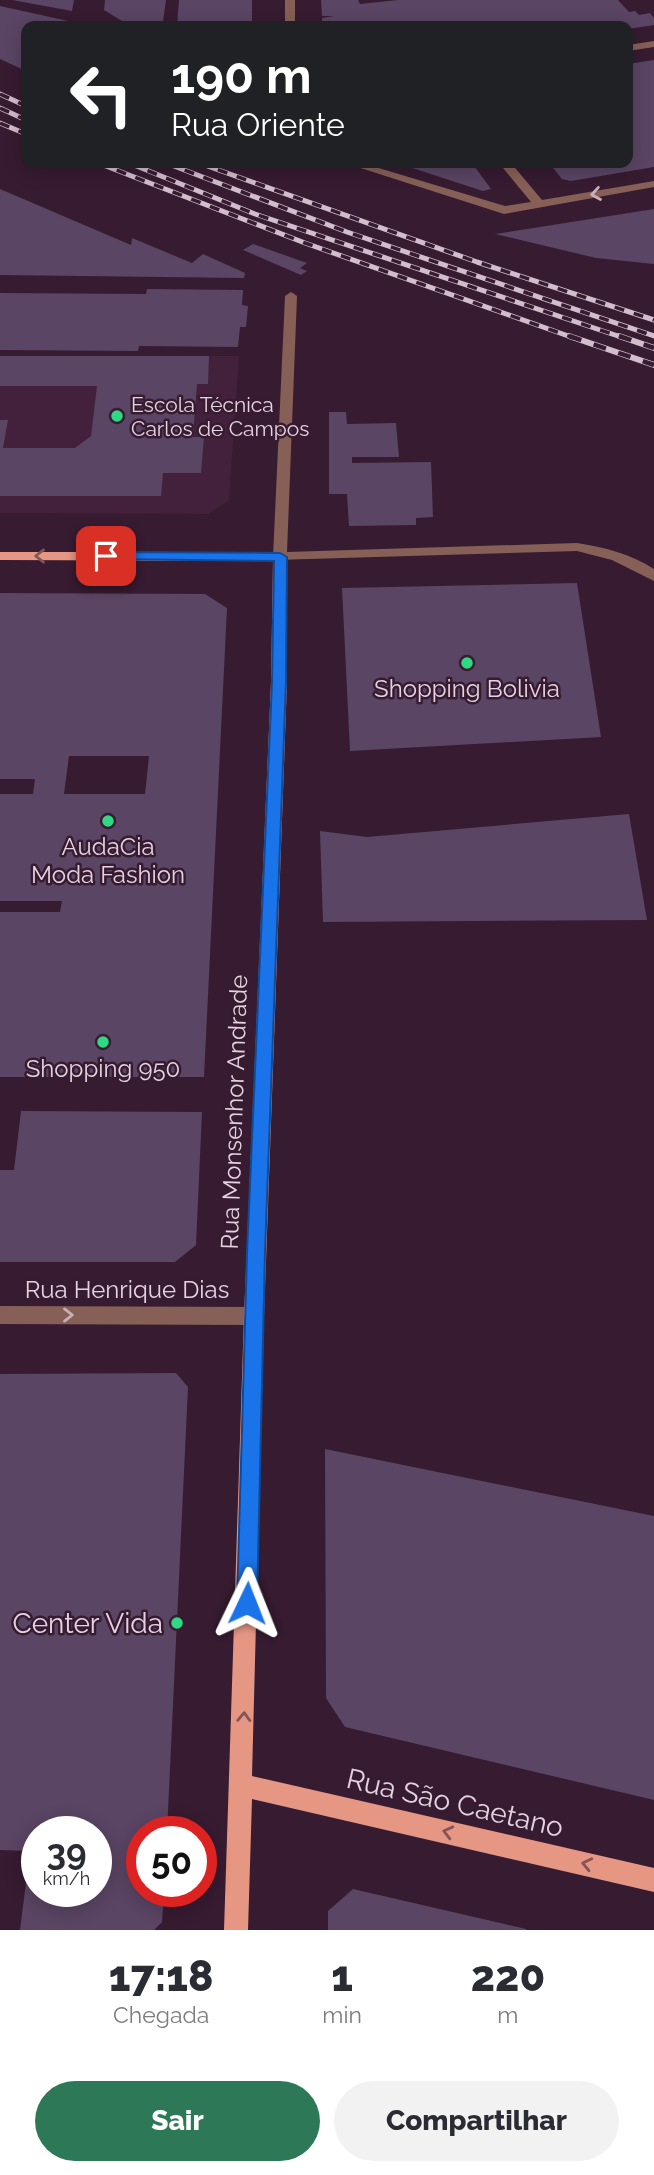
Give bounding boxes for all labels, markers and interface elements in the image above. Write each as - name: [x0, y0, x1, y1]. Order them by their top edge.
- text: 190 m: [171, 47, 312, 104]
- icon: left: [56, 49, 147, 140]
- text: Rua Oriente: [171, 106, 345, 143]
- one-way arrow: [591, 186, 602, 201]
- place label: Escola Técnica Carlos de Campos: [131, 392, 309, 441]
- marker: Escola Técnica Carlos de Campos: [109, 408, 125, 424]
- pin: [76, 526, 136, 586]
- icon: arrive: [87, 537, 125, 575]
- one-way arrow: [35, 548, 45, 564]
- marker: Shopping Bolivia: [459, 655, 475, 671]
- place label: Shopping Bolivia: [374, 674, 560, 703]
- marker: AudaCia Moda Fashion: [100, 813, 116, 829]
- place label: AudaCia Moda Fashion: [31, 832, 185, 889]
- street label: Rua Monsenhor Andrade: [215, 974, 253, 1250]
- marker: Shopping 950: [95, 1034, 111, 1050]
- place label: Shopping 950: [26, 1054, 180, 1083]
- street label: Rua Henrique Dias: [25, 1275, 229, 1304]
- one-way arrow: [63, 1307, 74, 1323]
- position arrow: [210, 1566, 284, 1640]
- place label: Center Vida: [12, 1607, 163, 1640]
- marker: Center Vida: [169, 1615, 185, 1631]
- one-way arrow: [236, 1711, 251, 1722]
- street label: Rua São Caetano: [343, 1762, 567, 1844]
- speed limit sign: 50: [126, 1816, 217, 1907]
- one-way arrow: [442, 1825, 454, 1840]
- text: 39: [46, 1832, 87, 1873]
- one-way arrow: [582, 1858, 594, 1873]
- text: km/h: [43, 1868, 90, 1889]
- text: 17:18: [109, 1952, 214, 2001]
- text: 1: [331, 1952, 353, 2001]
- text: 220: [471, 1952, 545, 2001]
- text: Chegada: [113, 2001, 209, 2028]
- text: min: [322, 2001, 362, 2028]
- text: m: [497, 2001, 519, 2028]
- button: Sair: [35, 2081, 320, 2161]
- button: Compartilhar: [334, 2081, 619, 2161]

